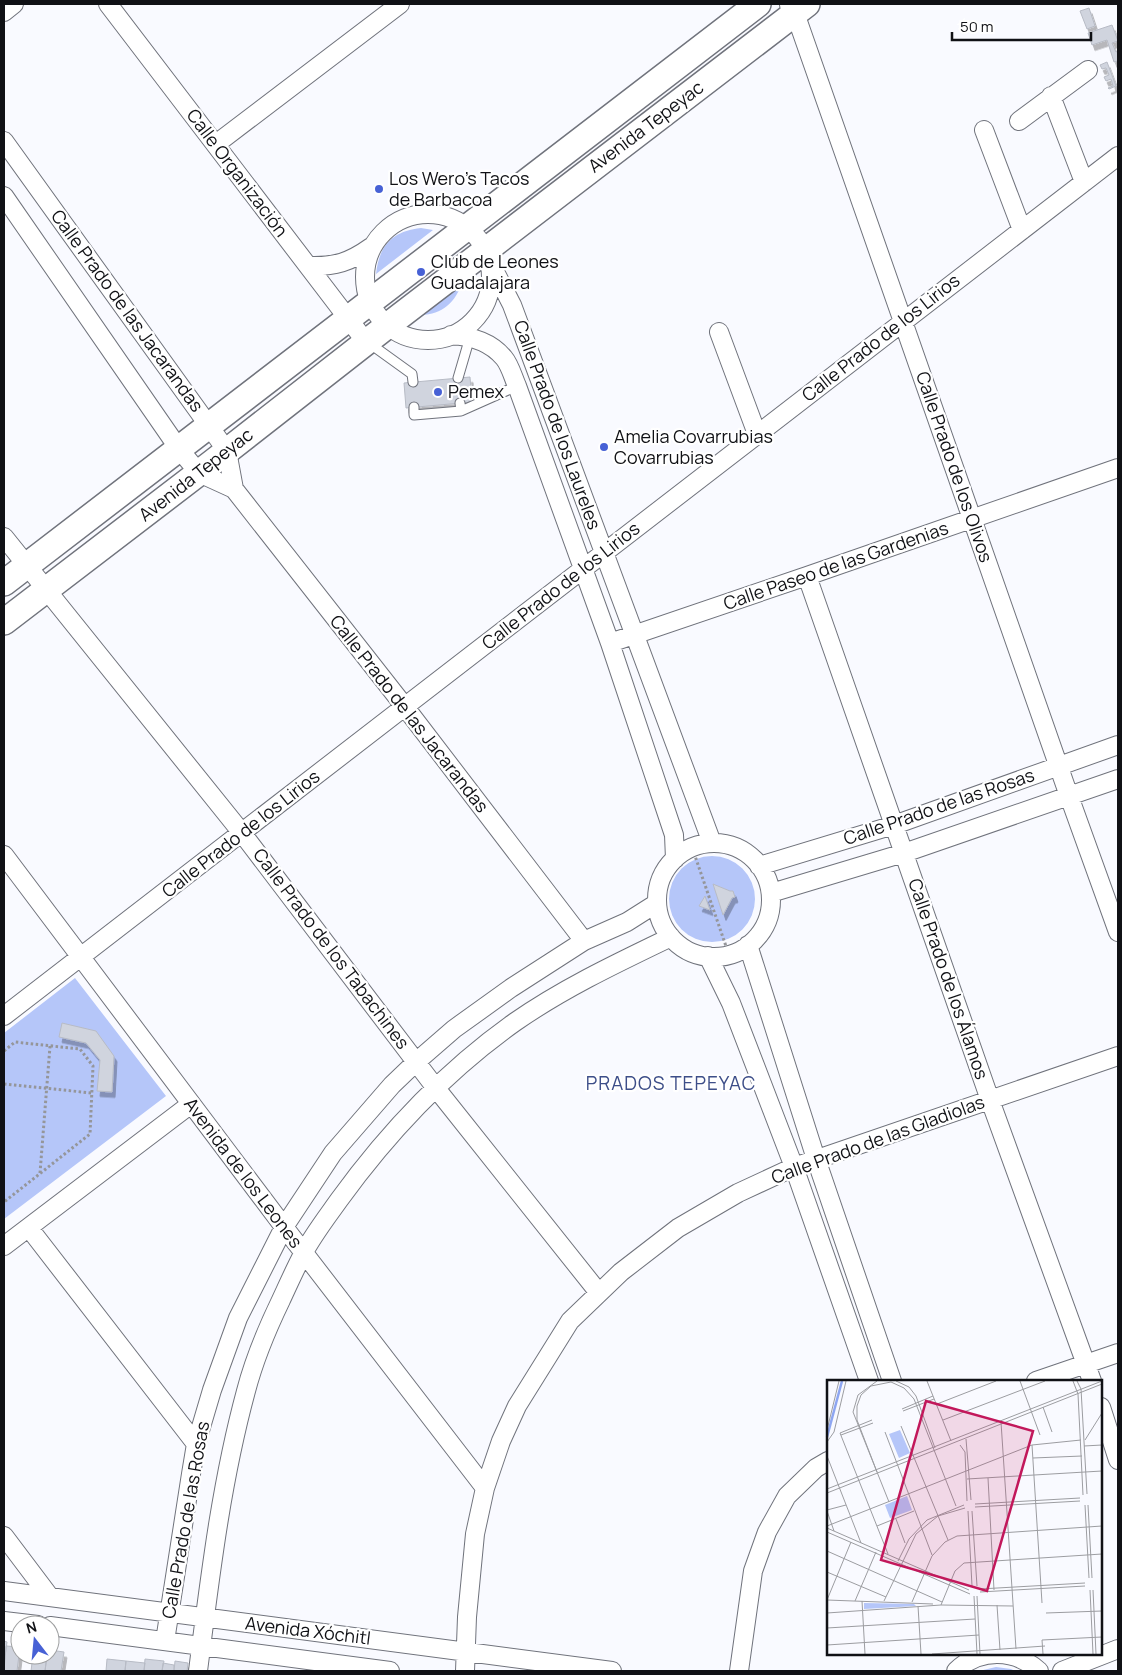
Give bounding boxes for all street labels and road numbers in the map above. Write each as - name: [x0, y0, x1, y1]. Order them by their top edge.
- street label: Avenida Tepeyac: [583, 75, 708, 177]
- street label: Calle Organización: [182, 104, 294, 241]
- street label: Calle Prado de las Jacarandas: [46, 204, 209, 416]
- street label: Calle Prado de los Lirios: [797, 268, 964, 406]
- street label: Calle Prado de los Laureles: [509, 317, 607, 533]
- street label: Calle Prado de los Olivos: [911, 368, 999, 565]
- street label: Avenida Tepeyac: [133, 422, 257, 526]
- street label: Calle Paseo de las Gardenias: [720, 515, 951, 615]
- street label: Calle Prado de los Lirios: [477, 516, 644, 654]
- street label: Calle Prado de las Jacarandas: [325, 610, 495, 817]
- street label: Calle Prado de las Rosas: [840, 762, 1037, 850]
- street label: Calle Prado de los Lirios: [157, 764, 324, 902]
- street label: Calle Prado de los Tabachines: [248, 843, 415, 1054]
- street label: Calle Prado de los Álamos: [903, 875, 995, 1082]
- street label: Calle Prado de las Gladiolas: [768, 1089, 988, 1189]
- street label: Avenida de los Leones: [179, 1092, 308, 1252]
- street label: Calle Prado de las Rosas: [156, 1419, 214, 1620]
- street label: Avenida Xóchitl: [244, 1610, 372, 1650]

